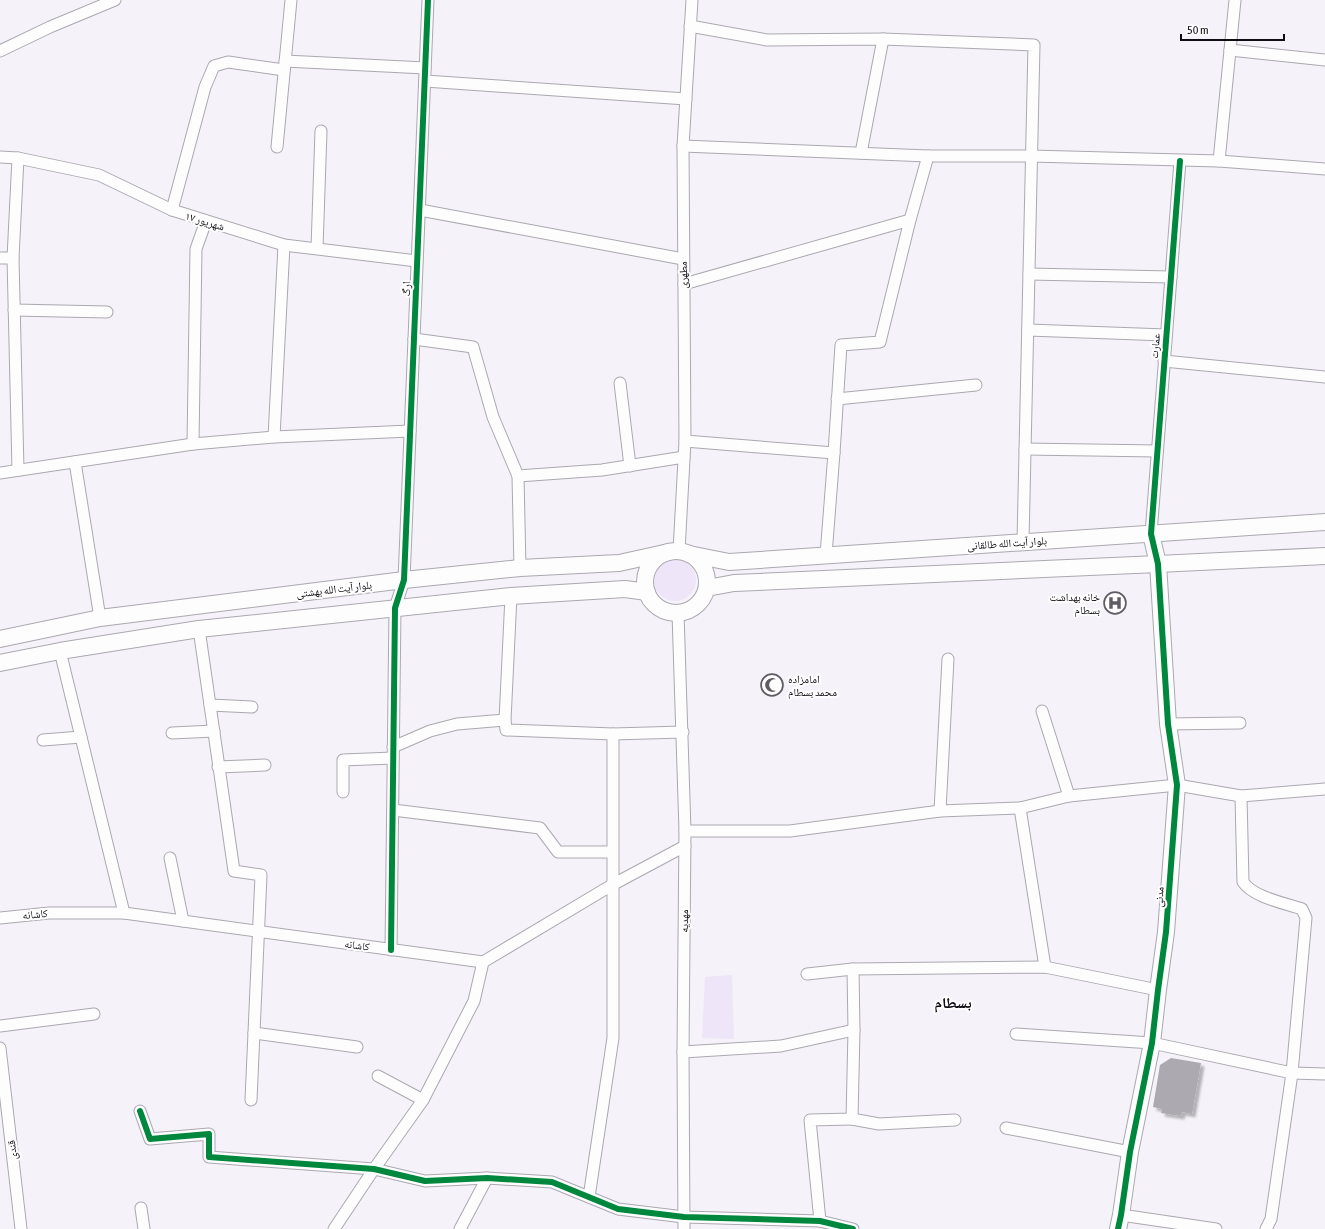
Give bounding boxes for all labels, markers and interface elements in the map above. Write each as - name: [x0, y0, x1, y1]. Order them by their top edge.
- scale bar: [1181, 16, 1284, 42]
- text: 50 m: [1187, 23, 1209, 37]
- street label: ۱۷ شهریور: [184, 209, 226, 233]
- street label: مطهری: [677, 261, 690, 289]
- street label: ارگ: [400, 281, 412, 297]
- street label: عمارت: [1148, 332, 1162, 359]
- street label: بلوار آیت الله طالقانی: [967, 534, 1048, 553]
- street label: بلوار آیت الله بهشتی: [295, 578, 373, 601]
- hospital icon: خانه بهداشت بسطام: [1102, 590, 1128, 616]
- place label: خانه بهداشت بسطام: [1049, 591, 1100, 617]
- mosque icon: امامزاده محمد بسطام: [759, 672, 785, 698]
- place label: امامزاده محمد بسطام: [788, 673, 837, 699]
- street label: مدنی: [1152, 886, 1167, 908]
- street label: کاشانه: [22, 907, 49, 921]
- street label: مهدیه: [678, 909, 690, 933]
- street label: کاشانه: [344, 937, 371, 953]
- district label: بسطام: [934, 994, 972, 1013]
- street label: قندی: [5, 1139, 20, 1161]

